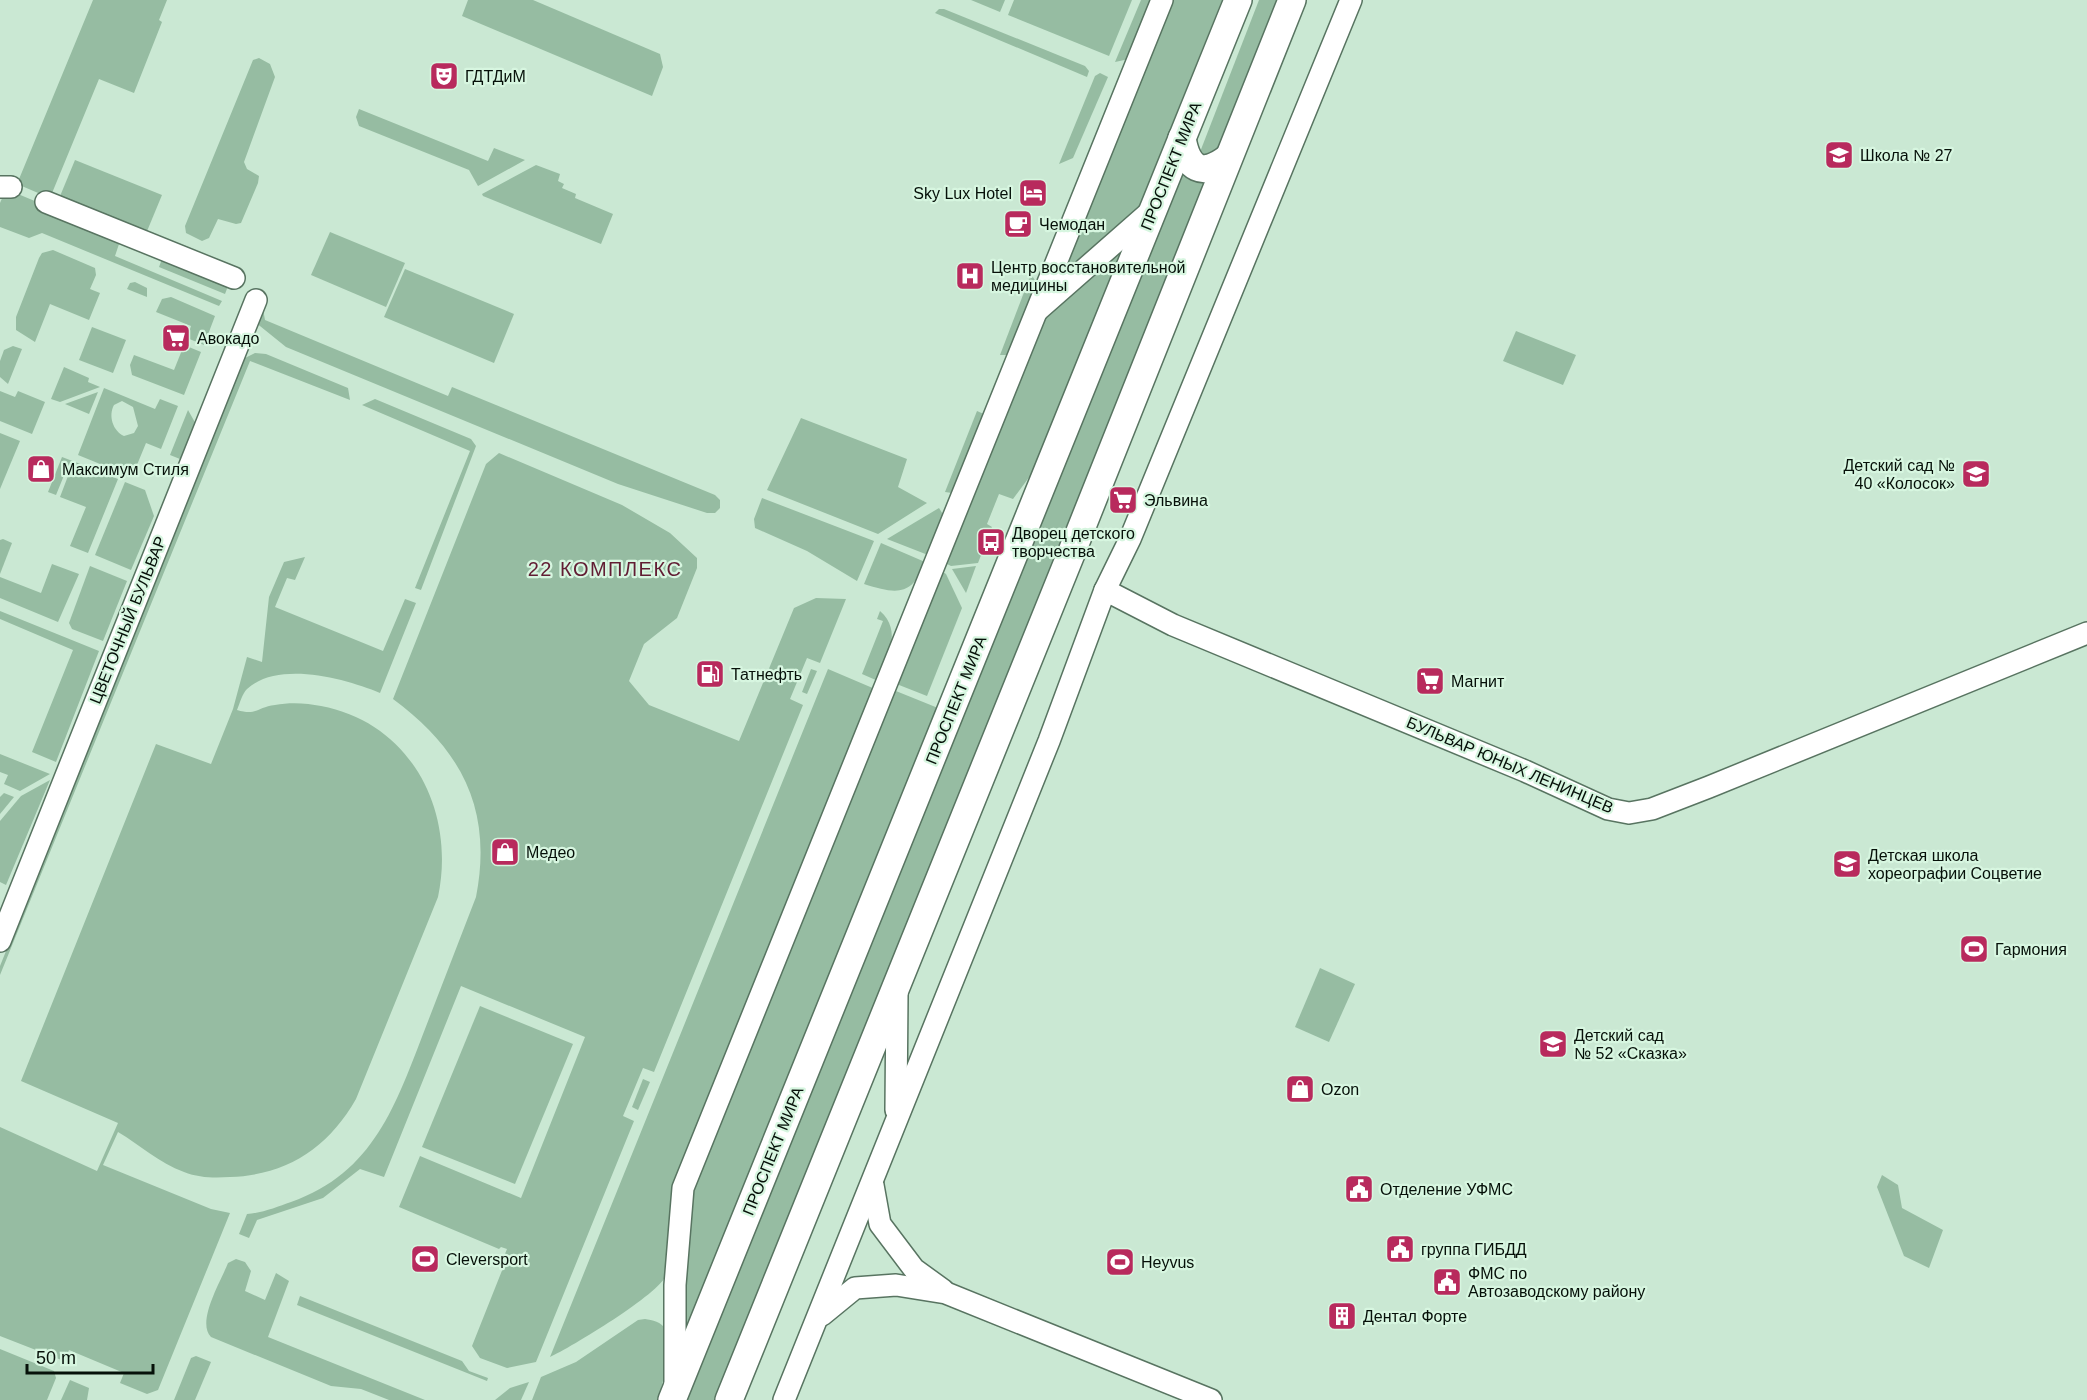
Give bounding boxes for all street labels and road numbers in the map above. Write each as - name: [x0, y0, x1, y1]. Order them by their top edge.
- street label: ПРОСПЕКТ МИРА: [1138, 99, 1205, 233]
- street label: ЦВЕТОЧНЫЙ БУЛЬВАР: [86, 534, 169, 706]
- street label: ПРОСПЕКТ МИРА: [923, 633, 990, 767]
- street label: БУЛЬВАР ЮНЫХ ЛЕНИНЦЕВ: [1404, 714, 1616, 816]
- street label: ПРОСПЕКТ МИРА: [740, 1084, 807, 1218]

